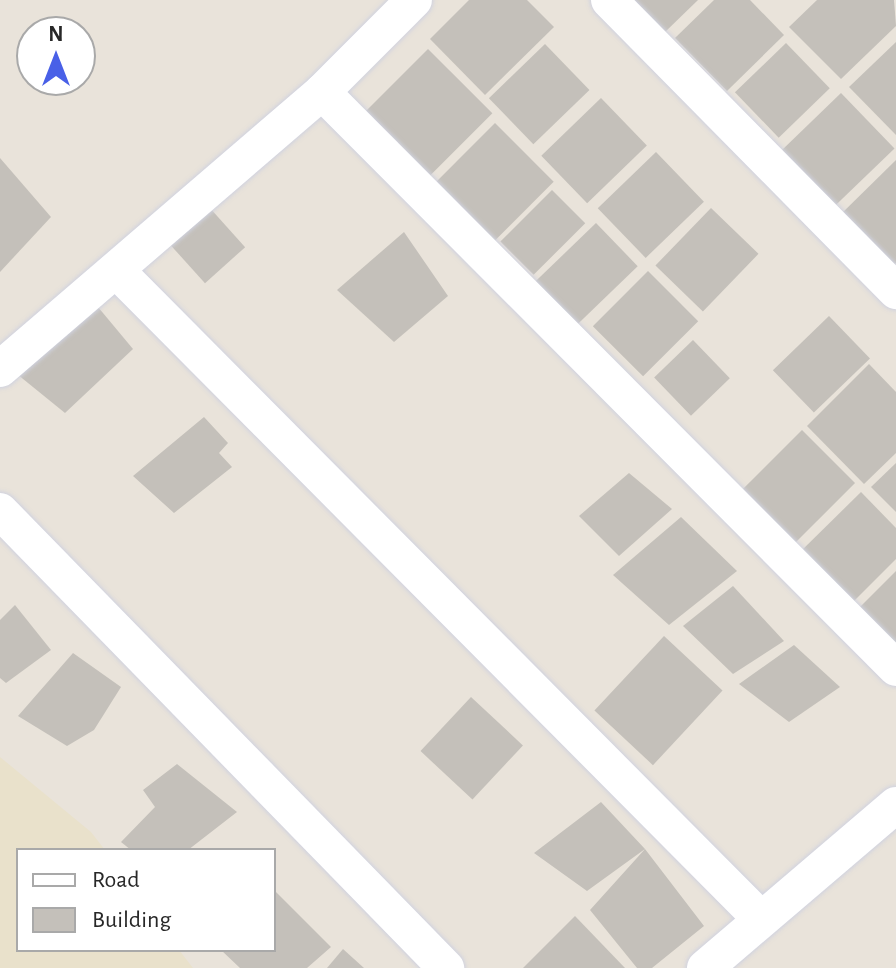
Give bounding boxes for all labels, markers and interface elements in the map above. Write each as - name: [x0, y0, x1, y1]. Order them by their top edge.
- north arrow: [16, 16, 96, 96]
- text: N: [48, 23, 64, 45]
- legend: [16, 848, 276, 952]
- text: Road: [92, 868, 140, 892]
- text: Building: [92, 908, 171, 932]

